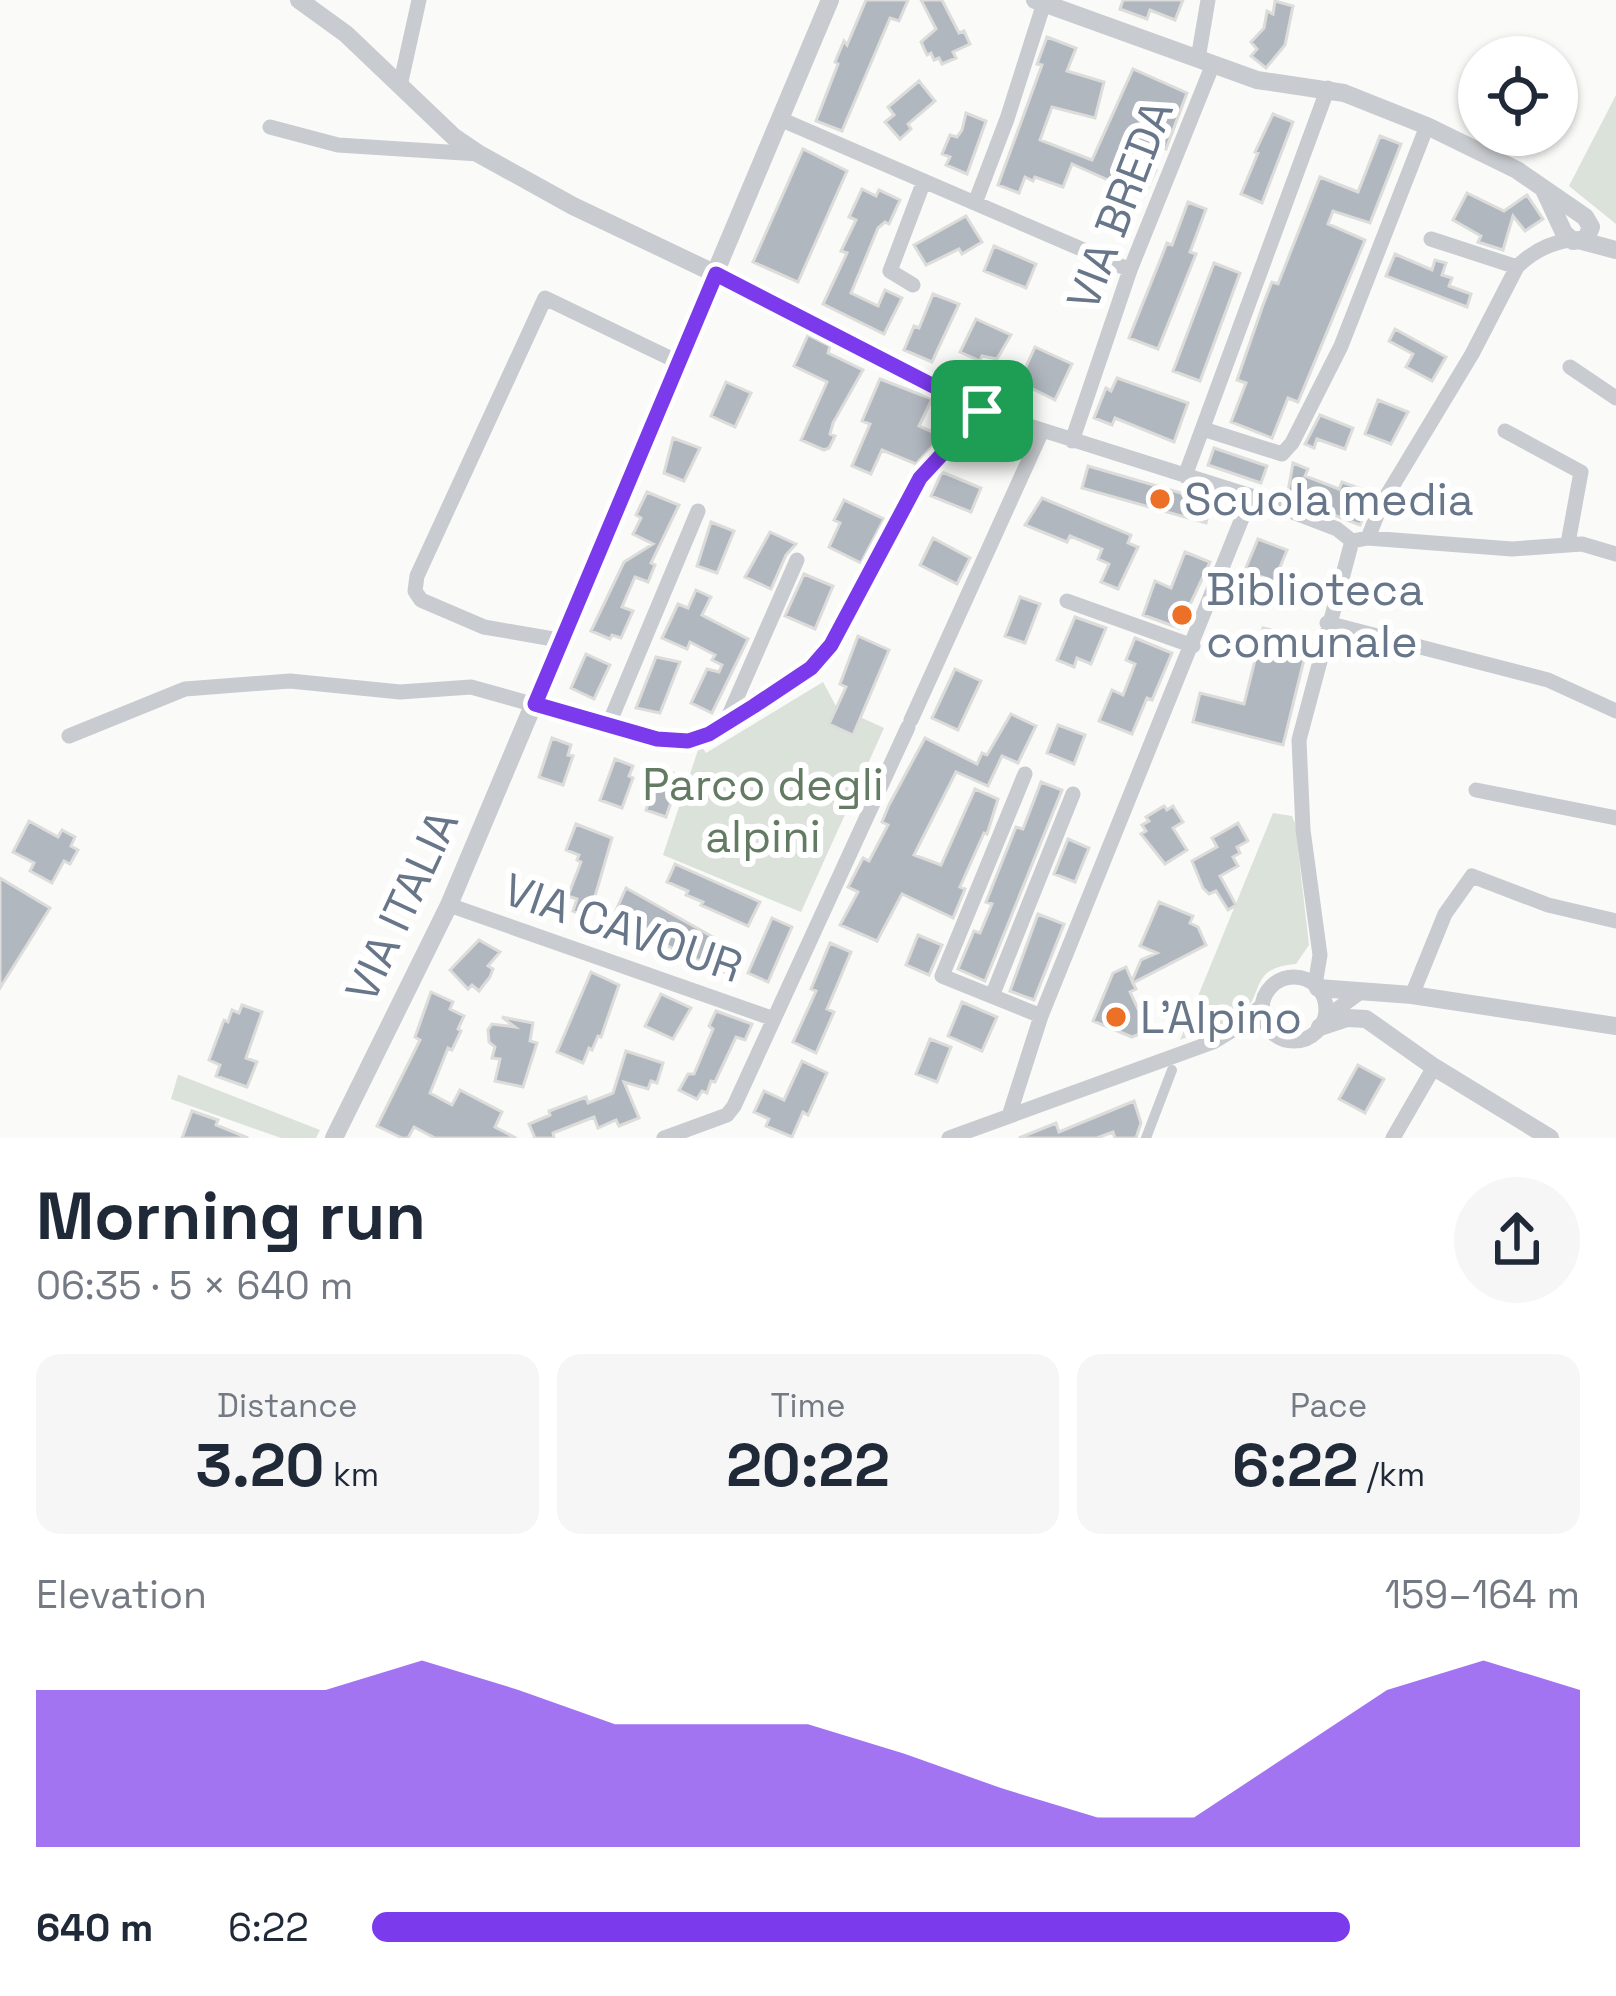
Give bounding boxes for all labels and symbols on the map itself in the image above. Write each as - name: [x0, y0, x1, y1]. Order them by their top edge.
- street label: VIA BREDA: [1054, 92, 1186, 318]
- pin: [931, 360, 1033, 462]
- place label: Scuola media: [1184, 471, 1474, 528]
- marker: Scuola media: [1147, 486, 1173, 512]
- place label: Biblioteca comunale: [1206, 561, 1424, 670]
- marker: Biblioteca comunale: [1169, 602, 1195, 628]
- park label: Parco degli alpini: [642, 756, 884, 865]
- street label: VIA ITALIA: [333, 801, 471, 1011]
- street label: VIA CAVOUR: [496, 861, 750, 995]
- place label: L'Alpino: [1140, 989, 1302, 1046]
- marker: L'Alpino: [1103, 1004, 1129, 1030]

